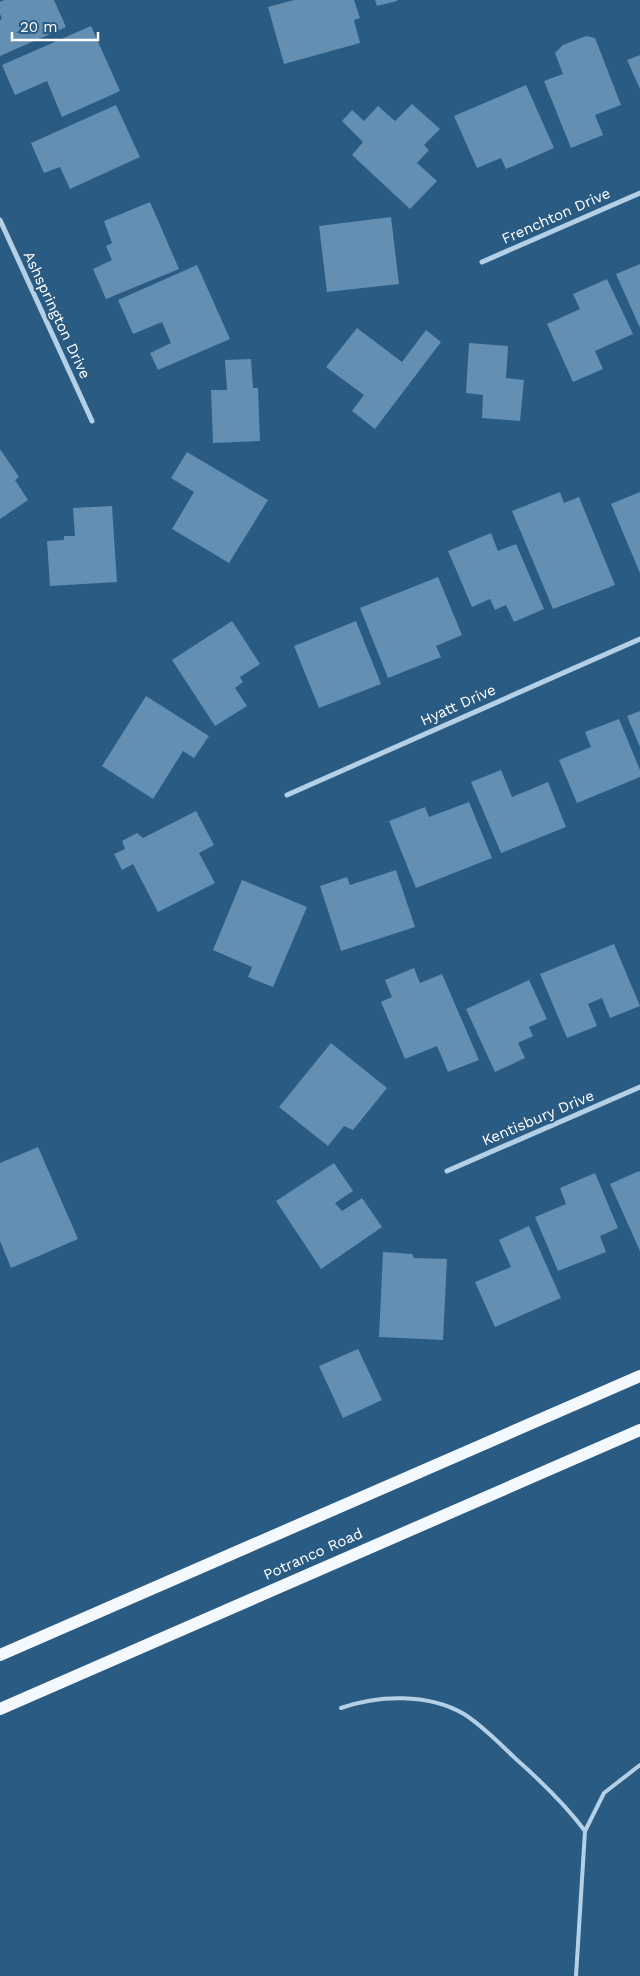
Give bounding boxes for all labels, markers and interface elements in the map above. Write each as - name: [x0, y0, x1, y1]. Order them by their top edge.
- scale bar: [12, 10, 99, 42]
- text: 20 m: [20, 18, 58, 36]
- street label: Frenchton Drive: [499, 184, 613, 248]
- street label: Ashsprington Drive: [20, 248, 94, 382]
- street label: Hyatt Drive: [417, 680, 499, 730]
- street label: Kentisbury Drive: [479, 1086, 597, 1150]
- street label: Potranco Road: [260, 1524, 366, 1584]

